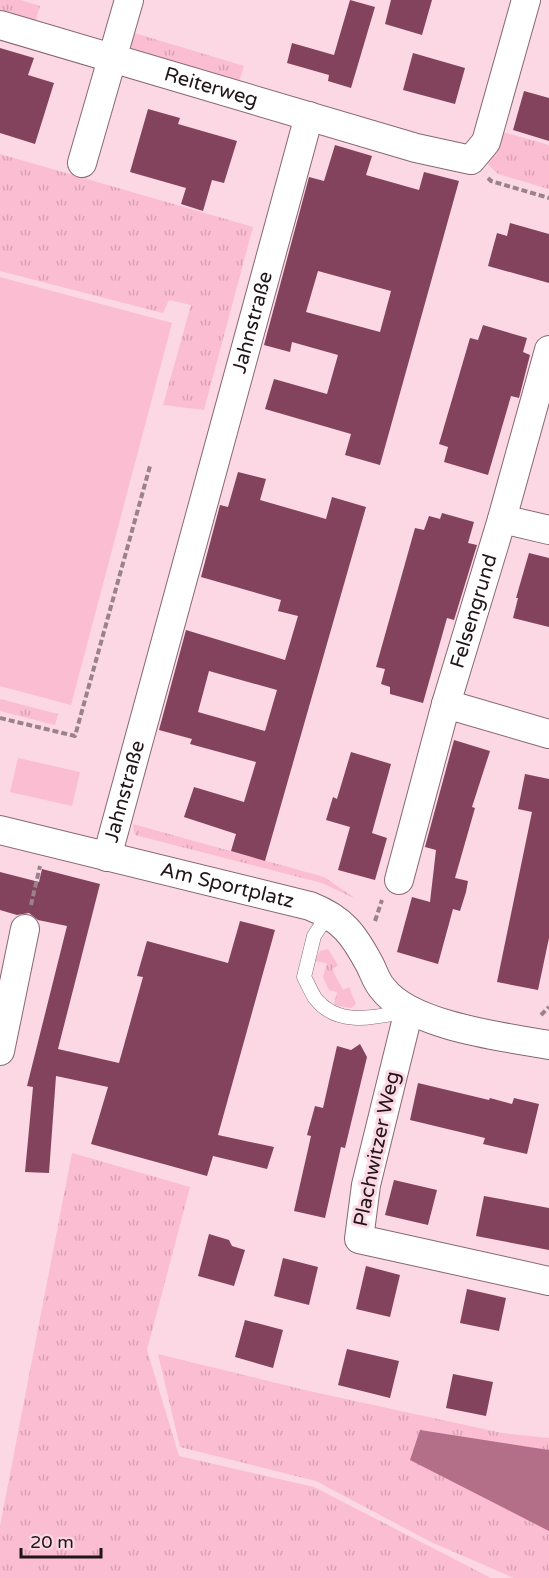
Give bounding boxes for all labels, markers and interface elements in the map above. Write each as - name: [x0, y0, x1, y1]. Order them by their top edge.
- street label: Reiterweg: [161, 62, 261, 113]
- street label: Jahnstraße: [227, 269, 278, 376]
- street label: Felsengrund: [445, 551, 503, 671]
- street label: Jahnstraße: [100, 738, 150, 845]
- street label: Am Sportplatz: [158, 858, 297, 914]
- street label: Plachwitzer Weg: [349, 1069, 405, 1229]
- scale bar: [21, 1521, 100, 1559]
- text: 20 m: [30, 1531, 74, 1553]

